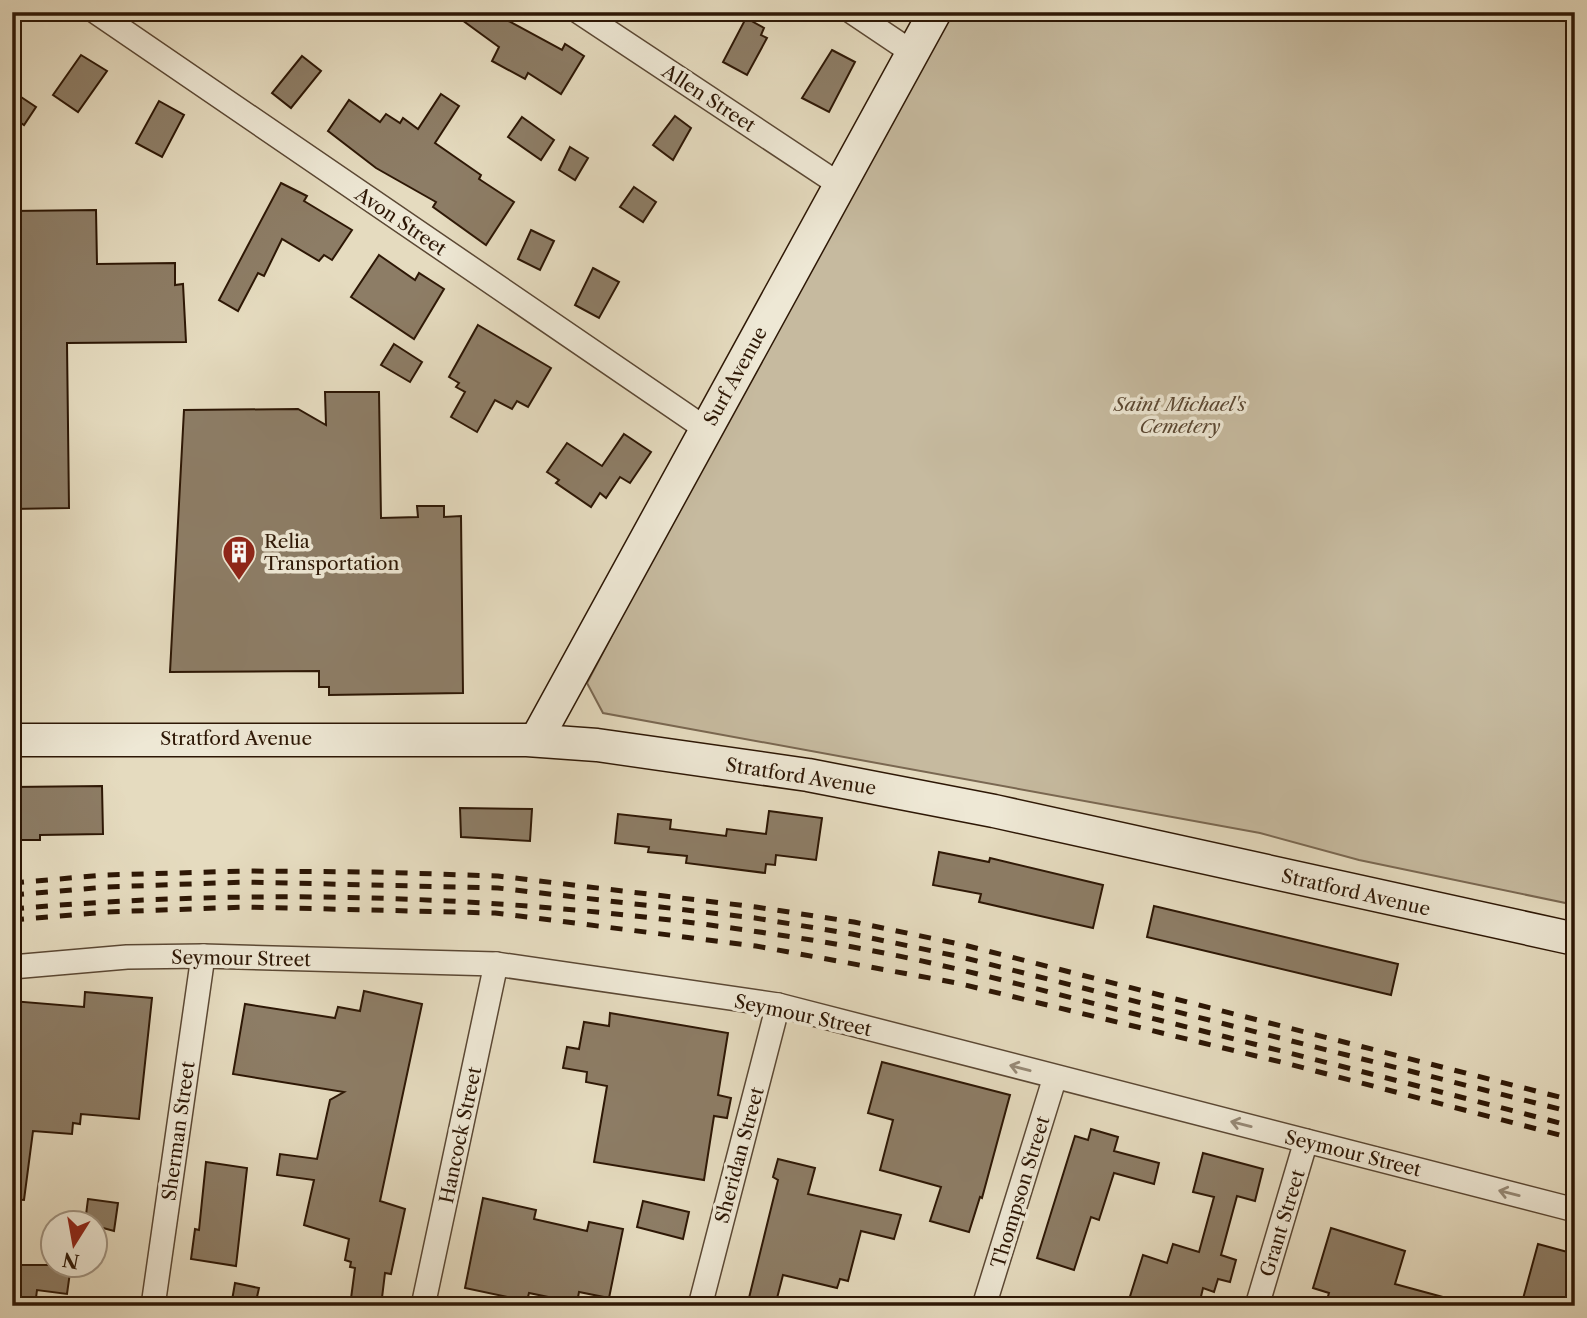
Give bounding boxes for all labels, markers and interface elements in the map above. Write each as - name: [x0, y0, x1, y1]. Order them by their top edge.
- street label: Allen Street: [657, 59, 760, 137]
- street label: Avon Street: [350, 182, 451, 260]
- street label: Surf Avenue: [699, 323, 772, 430]
- park label: Saint Michael's Cemetery: [1113, 393, 1247, 438]
- place label: Relia Transportation: [264, 530, 399, 575]
- building icon: Relia Transportation: [220, 533, 258, 582]
- street label: Stratford Avenue: [160, 727, 312, 750]
- street label: Stratford Avenue: [724, 753, 878, 800]
- street label: Stratford Avenue: [1279, 864, 1433, 921]
- street label: Seymour Street: [171, 946, 311, 971]
- street label: Seymour Street: [732, 990, 874, 1041]
- street label: Sherman Street: [157, 1060, 200, 1202]
- one-way arrow: [1009, 1061, 1032, 1074]
- street label: Hancock Street: [435, 1064, 486, 1206]
- street label: Sheridan Street: [710, 1084, 769, 1226]
- street label: Thompson Street: [986, 1113, 1055, 1271]
- one-way arrow: [1230, 1117, 1253, 1130]
- street label: Seymour Street: [1282, 1125, 1424, 1182]
- street label: Grant Street: [1255, 1167, 1310, 1279]
- one-way arrow: [1498, 1186, 1521, 1199]
- north arrow: [38, 1210, 108, 1280]
- text: N: [61, 1247, 81, 1273]

